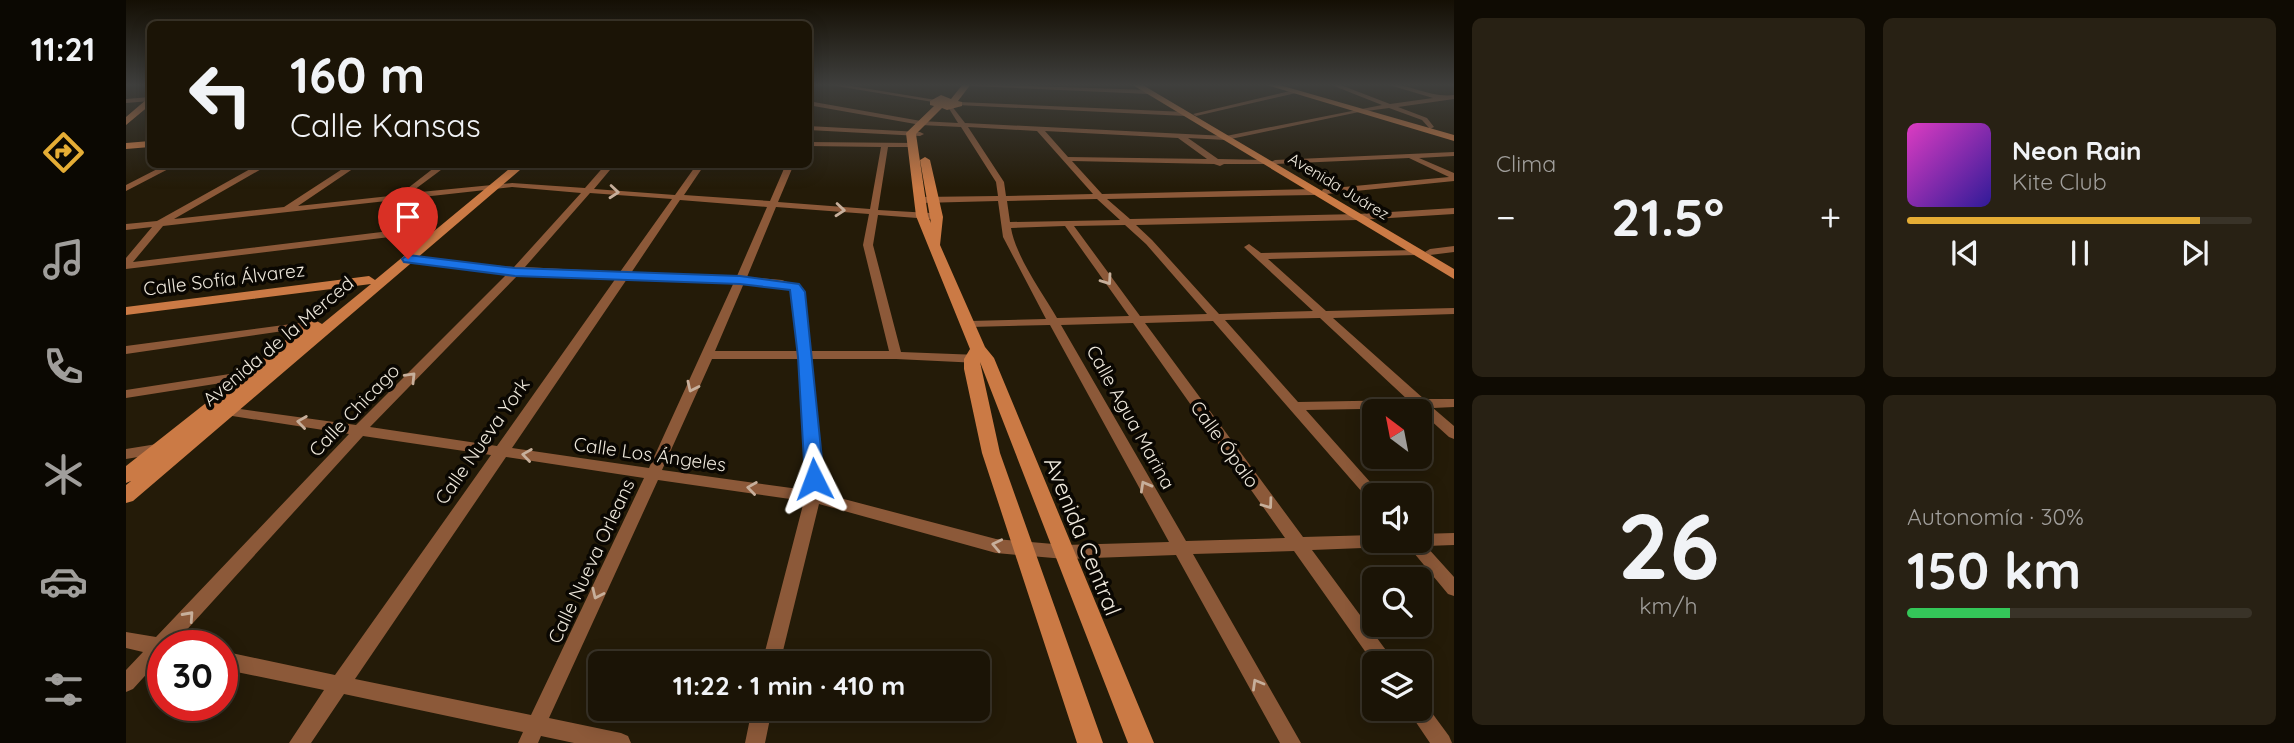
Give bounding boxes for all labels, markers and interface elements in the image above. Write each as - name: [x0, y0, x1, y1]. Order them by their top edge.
- text: 11:21: [31, 29, 95, 69]
- text: 160 m: [290, 44, 425, 105]
- icon: left: [175, 49, 266, 140]
- text: Calle Kansas: [290, 105, 481, 145]
- icon: directions: [39, 128, 88, 177]
- text: Neon Rain: [2012, 134, 2141, 167]
- street label: Avenida Juárez: [1285, 148, 1393, 224]
- text: Clima: [1496, 149, 1556, 178]
- text: Kite Club: [2012, 167, 2107, 196]
- one-way arrow: [608, 184, 619, 199]
- text: 21.5°: [1611, 184, 1724, 249]
- pin: [378, 187, 438, 259]
- text: −: [1496, 193, 1516, 241]
- text: +: [1820, 193, 1841, 241]
- icon: arrive: [389, 198, 427, 236]
- one-way arrow: [835, 202, 846, 217]
- icon: previous: [1946, 234, 1984, 272]
- icon: pause: [2061, 234, 2099, 272]
- icon: next: [2176, 234, 2214, 272]
- icon: music: [39, 235, 88, 284]
- street label: Calle Sofía Álvarez: [142, 257, 306, 301]
- street label: Avenida de la Merced: [198, 271, 358, 411]
- one-way arrow: [1099, 272, 1111, 285]
- street label: Calle Agua Marina: [1081, 341, 1181, 493]
- icon: phone: [39, 342, 88, 391]
- street label: Calle Chicago: [304, 359, 404, 461]
- one-way arrow: [403, 373, 416, 386]
- street label: Calle Nueva York: [429, 373, 535, 509]
- one-way arrow: [687, 380, 701, 392]
- street label: Calle Ópalo: [1185, 396, 1265, 492]
- north arrow: [1362, 399, 1432, 469]
- map controls: [1362, 399, 1432, 721]
- one-way arrow: [296, 415, 308, 430]
- street label: Calle Los Ángeles: [572, 431, 728, 477]
- position arrow: [777, 442, 851, 516]
- one-way arrow: [521, 448, 533, 463]
- icon: climate: [39, 450, 88, 499]
- street label: Avenida Central: [1038, 452, 1128, 620]
- street label: Calle Nueva Orleans: [542, 475, 640, 647]
- one-way arrow: [1140, 480, 1153, 493]
- one-way arrow: [746, 481, 758, 496]
- button: sound: [1362, 483, 1432, 553]
- text: 26: [1617, 488, 1720, 602]
- one-way arrow: [1260, 496, 1272, 509]
- text: Autonomía · 30%: [1907, 502, 2084, 531]
- text: 150 km: [1907, 537, 2081, 602]
- one-way arrow: [991, 539, 1003, 554]
- icon: car: [39, 557, 88, 606]
- button: search: [1362, 567, 1432, 637]
- one-way arrow: [591, 586, 605, 599]
- text: km/h: [1639, 591, 1698, 620]
- one-way arrow: [181, 611, 194, 624]
- speed limit sign: 30: [147, 630, 238, 721]
- button: layers: [1362, 651, 1432, 721]
- icon: filters: [39, 665, 88, 714]
- text: 11:22 · 1 min · 410 m: [673, 669, 905, 702]
- one-way arrow: [1252, 678, 1265, 691]

